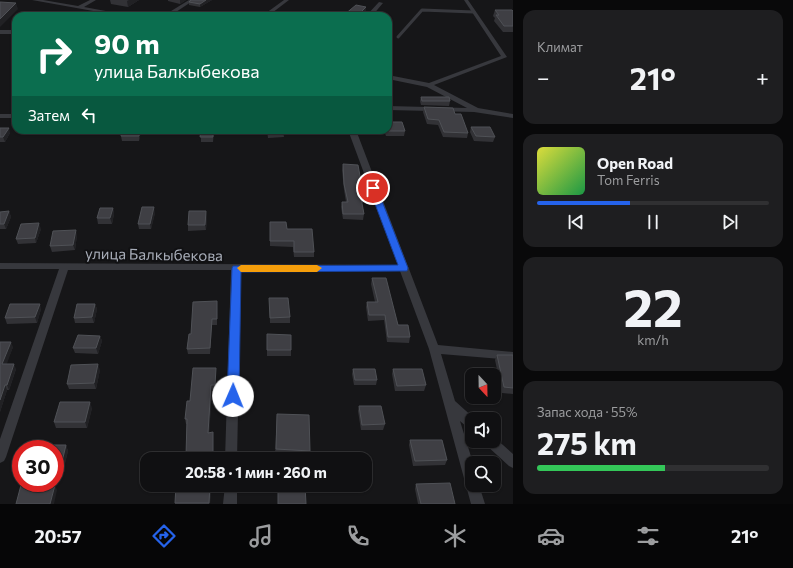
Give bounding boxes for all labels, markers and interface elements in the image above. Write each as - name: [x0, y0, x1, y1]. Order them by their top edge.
- text: 90 m: [94, 26, 160, 60]
- icon: right: [28, 28, 80, 80]
- text: Климат: [537, 39, 583, 55]
- text: 21°: [630, 59, 676, 96]
- text: улица Балкыбекова: [94, 60, 260, 82]
- text: −: [537, 64, 550, 91]
- text: +: [756, 64, 769, 91]
- icon: left: [78, 104, 100, 126]
- text: Затем: [28, 106, 70, 124]
- text: Open Road: [597, 154, 673, 172]
- pin: [356, 171, 390, 205]
- text: Tom Ferris: [597, 172, 660, 188]
- icon: arrive: [362, 177, 384, 199]
- icon: previous: [565, 211, 587, 233]
- icon: pause: [642, 211, 664, 233]
- icon: next: [719, 211, 741, 233]
- street label: улица Балкыбекова: [85, 244, 223, 264]
- text: 22: [623, 274, 683, 338]
- text: km/h: [637, 332, 669, 348]
- north arrow: [465, 368, 501, 404]
- map controls: [465, 368, 501, 492]
- position arrow: [212, 375, 254, 417]
- text: Запас хода · 55%: [537, 404, 637, 420]
- button: sound: [465, 412, 501, 448]
- text: 275 km: [537, 424, 637, 461]
- speed limit sign: 30: [12, 440, 64, 492]
- button: search: [465, 456, 501, 492]
- text: 20:58 · 1 мин · 260 m: [185, 463, 327, 481]
- icon: directions: [150, 522, 178, 550]
- icon: music: [247, 522, 275, 550]
- icon: phone: [344, 522, 372, 550]
- icon: climate: [441, 522, 469, 550]
- icon: car: [537, 522, 565, 550]
- icon: filters: [634, 522, 662, 550]
- text: 20:57: [34, 525, 82, 547]
- text: 21°: [731, 525, 759, 547]

